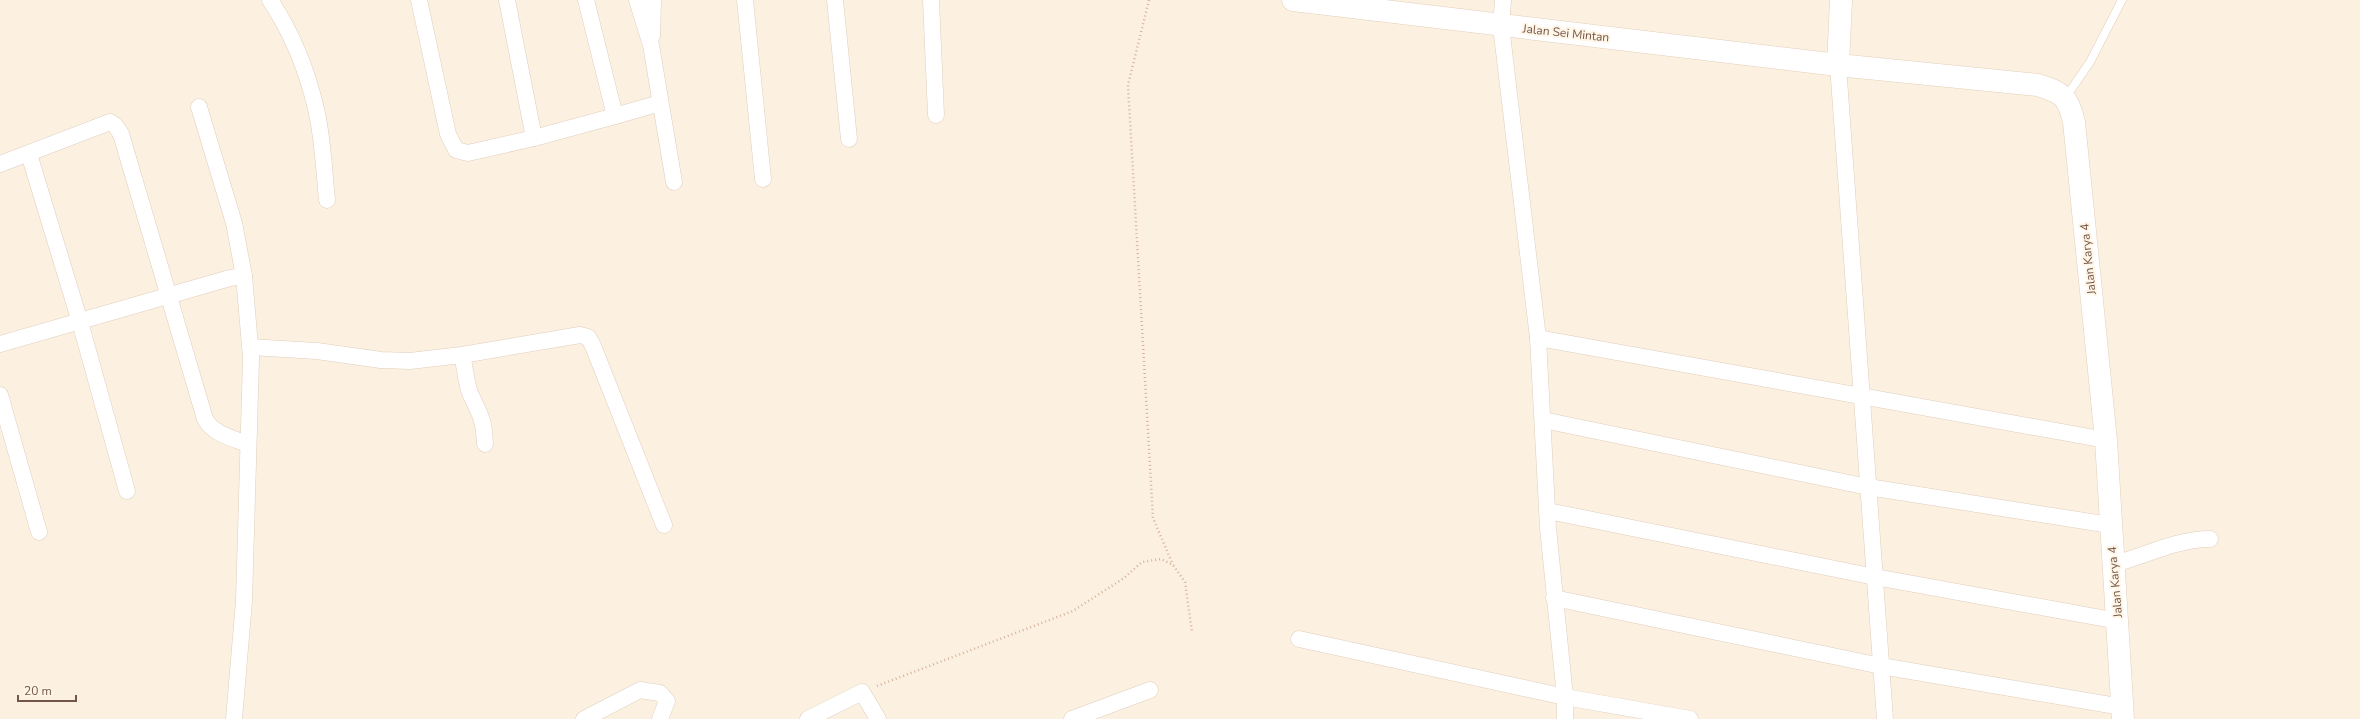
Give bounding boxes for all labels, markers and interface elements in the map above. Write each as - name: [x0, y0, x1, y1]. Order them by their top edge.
- street label: Jalan Sei Mintan: [1521, 20, 1610, 45]
- street label: Jalan Karya 4: [2076, 223, 2100, 296]
- street label: Jalan Karya 4: [2104, 546, 2126, 619]
- scale bar: [18, 677, 76, 703]
- text: 20 m: [24, 683, 52, 699]

